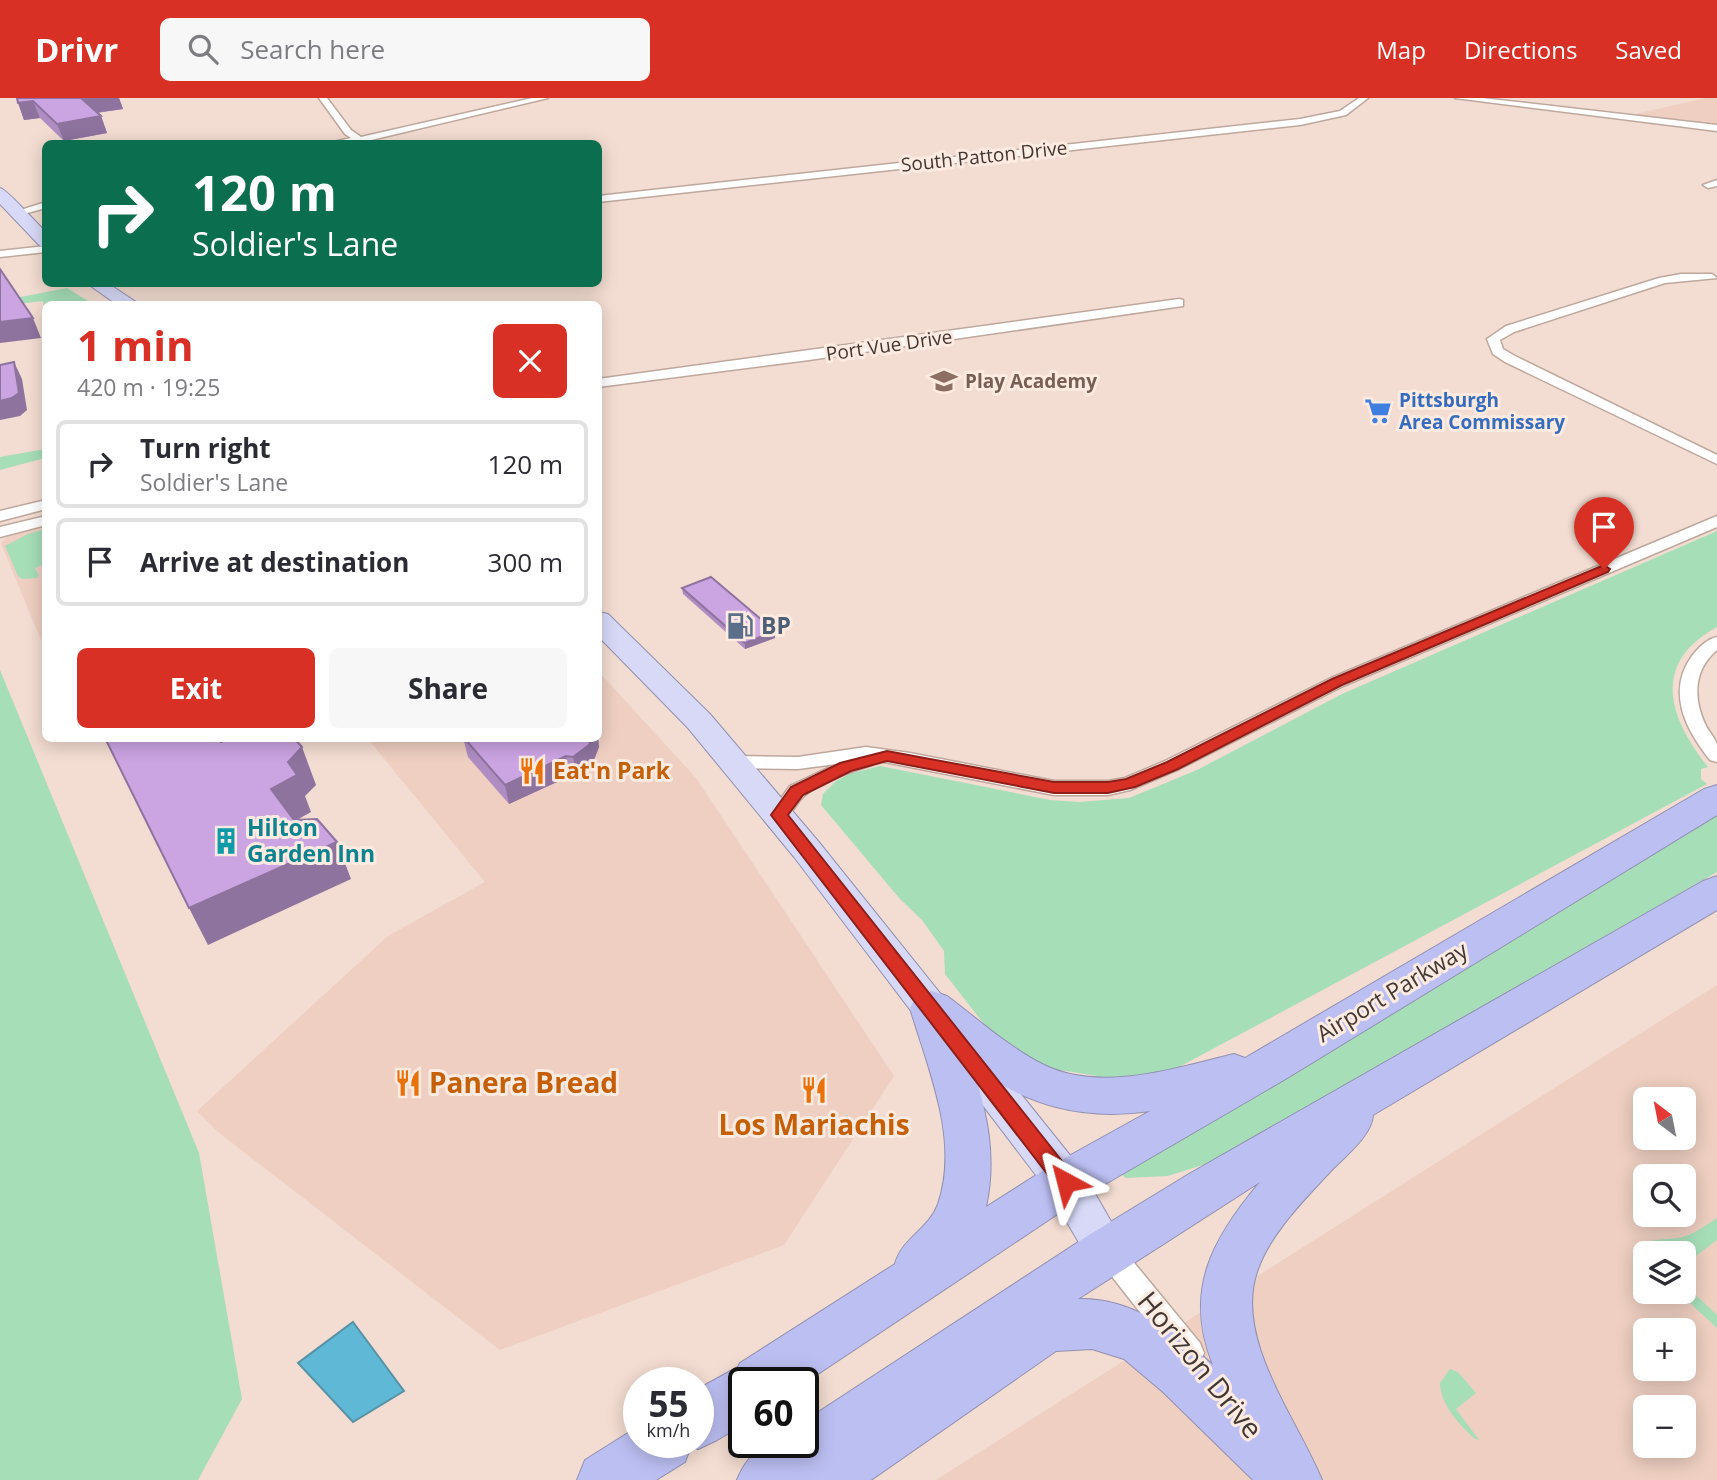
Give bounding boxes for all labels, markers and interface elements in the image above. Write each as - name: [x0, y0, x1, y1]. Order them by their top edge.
- search box: [160, 18, 650, 81]
- text: Drivr: [35, 27, 118, 72]
- icon: search: [184, 30, 222, 68]
- text: Search here: [240, 31, 385, 67]
- text: Map: [1376, 33, 1426, 66]
- text: Directions: [1464, 33, 1577, 66]
- text: Saved: [1615, 33, 1682, 66]
- street label: South Patton Drive: [900, 134, 1068, 178]
- text: 120 m: [192, 159, 337, 225]
- icon: right: [77, 168, 168, 259]
- text: Soldier's Lane: [192, 222, 398, 265]
- text: 1 min: [77, 316, 194, 373]
- street label: Port Vue Drive: [824, 323, 954, 367]
- button: close: [493, 324, 567, 398]
- school or university icon: Play Academy: [929, 366, 959, 396]
- place label: Play Academy: [965, 368, 1097, 394]
- text: 420 m · 19:25: [77, 371, 220, 403]
- place label: Pittsburgh Area Commissary: [1399, 387, 1565, 435]
- supermarket icon: Pittsburgh Area Commissary: [1363, 396, 1393, 426]
- text: Turn right: [140, 430, 271, 466]
- icon: right: [81, 445, 119, 483]
- text: 120 m: [488, 446, 563, 482]
- text: Soldier's Lane: [140, 466, 288, 498]
- pin: [1574, 497, 1634, 569]
- icon: arrive: [1585, 508, 1623, 546]
- icon: arrive: [81, 543, 119, 581]
- text: Arrive at destination: [140, 544, 409, 580]
- text: 300 m: [488, 544, 563, 580]
- place label: BP: [761, 609, 791, 641]
- fuel station icon: BP: [725, 611, 755, 641]
- button: Exit: [77, 648, 315, 728]
- button: Share: [329, 648, 567, 728]
- place label: Eat'n Park: [553, 754, 671, 786]
- restaurant icon: Eat'n Park: [517, 756, 547, 786]
- place label: Hilton Garden Inn: [247, 811, 375, 869]
- building icon: Hilton Garden Inn: [211, 826, 241, 856]
- street label: Airport Parkway: [1310, 933, 1474, 1049]
- place label: Panera Bread: [429, 1063, 618, 1101]
- restaurant icon: Panera Bread: [393, 1068, 423, 1098]
- restaurant icon: Los Mariachis: [799, 1075, 829, 1105]
- north arrow: [1633, 1087, 1696, 1150]
- map controls: [1633, 1087, 1696, 1458]
- place label: Los Mariachis: [718, 1105, 910, 1143]
- position arrow: [1029, 1145, 1103, 1219]
- button: search: [1633, 1164, 1696, 1227]
- button: layers: [1633, 1241, 1696, 1304]
- street label: Horizon Drive: [1130, 1283, 1272, 1446]
- button: +: [1633, 1318, 1696, 1381]
- speed limit sign: 60: [728, 1367, 819, 1458]
- text: 55: [648, 1380, 689, 1427]
- button: −: [1633, 1395, 1696, 1458]
- text: km/h: [647, 1418, 690, 1442]

